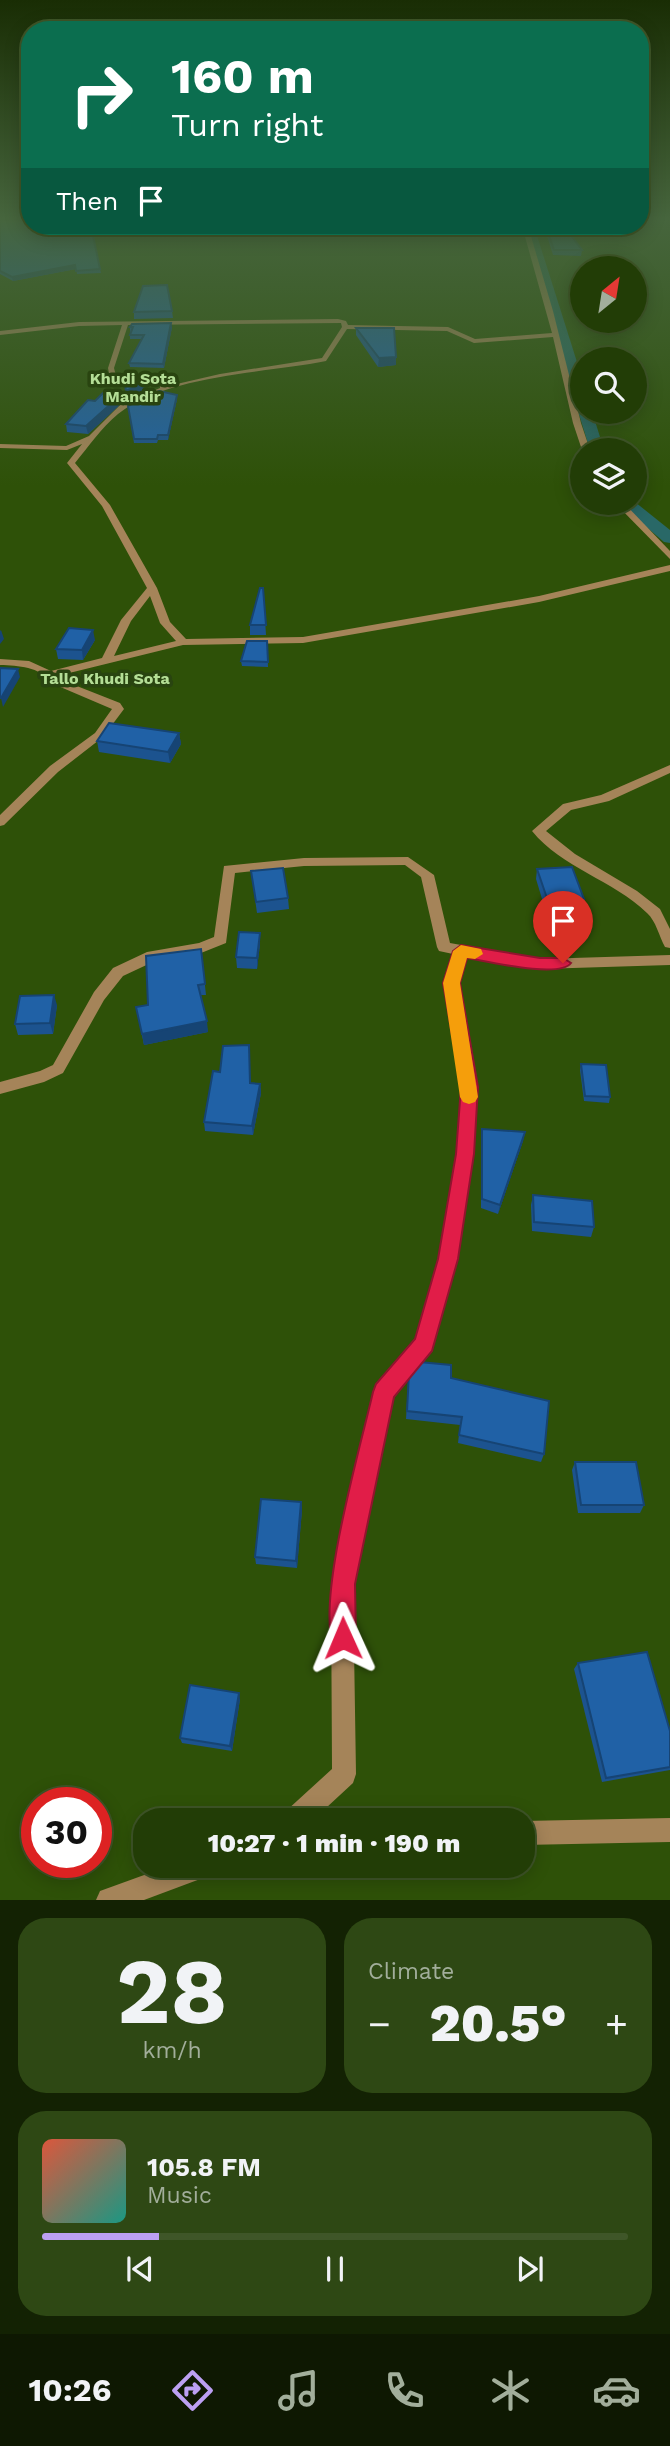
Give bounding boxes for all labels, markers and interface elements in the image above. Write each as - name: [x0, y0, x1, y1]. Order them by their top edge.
- text: 160 m: [171, 47, 314, 105]
- icon: right: [56, 49, 147, 140]
- text: Turn right: [171, 106, 323, 144]
- icon: arrive: [132, 182, 170, 220]
- text: Then: [56, 186, 118, 216]
- north arrow: [570, 256, 648, 332]
- map controls: [570, 256, 647, 515]
- button: search: [570, 347, 647, 424]
- district label: Khudi Sota Mandir: [90, 369, 177, 406]
- button: layers: [570, 438, 647, 515]
- district label: Tallo Khudi Sota: [40, 669, 170, 688]
- pin: [533, 891, 593, 963]
- icon: arrive: [544, 902, 582, 940]
- position arrow: [306, 1601, 380, 1675]
- speed limit sign: 30: [21, 1787, 112, 1878]
- text: 10:27 · 1 min · 190 m: [208, 1828, 460, 1858]
- text: 28: [116, 1938, 228, 2045]
- text: Climate: [368, 1958, 454, 1985]
- text: 20.5°: [429, 1993, 567, 2054]
- text: −: [368, 2002, 391, 2046]
- text: +: [605, 2002, 628, 2046]
- text: km/h: [142, 2037, 202, 2064]
- text: 105.8 FM: [147, 2152, 261, 2182]
- text: Music: [147, 2182, 212, 2209]
- icon: previous: [121, 2250, 159, 2288]
- icon: pause: [316, 2250, 354, 2288]
- icon: next: [511, 2250, 549, 2288]
- icon: directions: [168, 2366, 217, 2415]
- icon: music: [274, 2366, 323, 2415]
- icon: phone: [380, 2366, 429, 2415]
- icon: climate: [486, 2366, 535, 2415]
- icon: car: [592, 2366, 641, 2415]
- text: 10:26: [29, 2371, 111, 2409]

